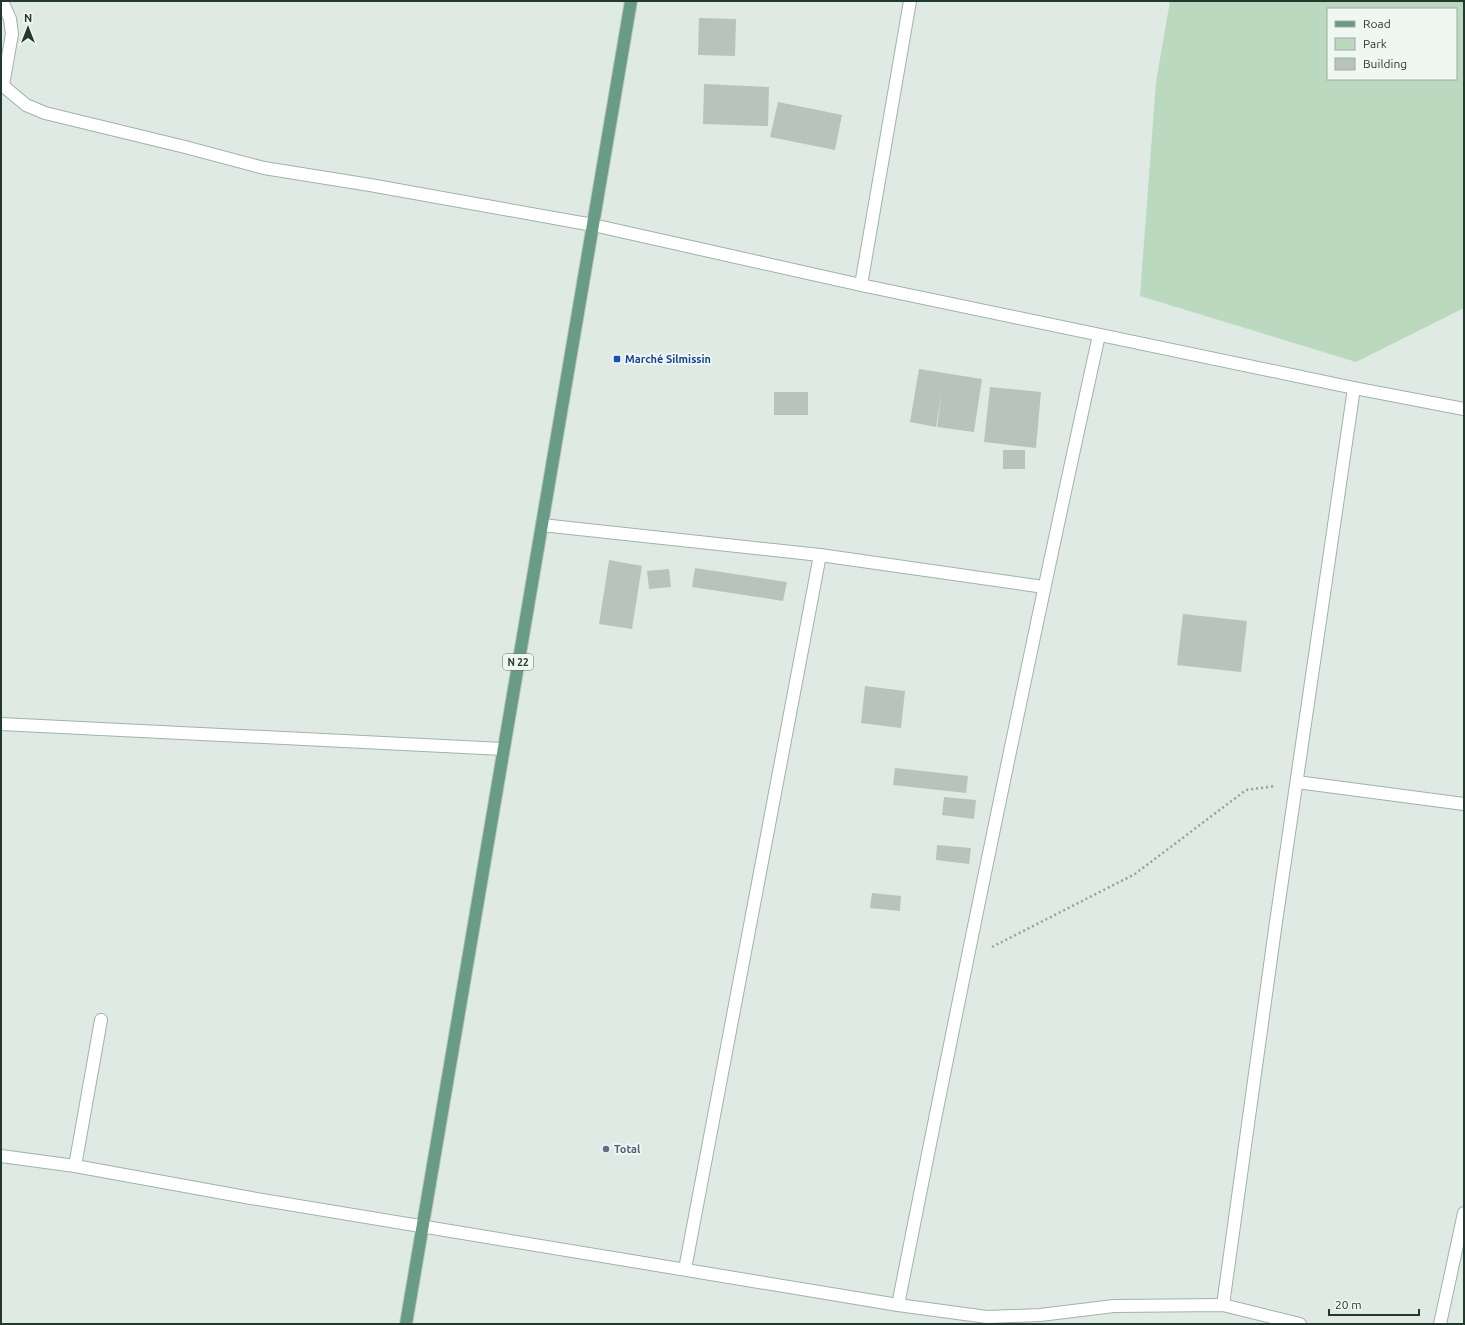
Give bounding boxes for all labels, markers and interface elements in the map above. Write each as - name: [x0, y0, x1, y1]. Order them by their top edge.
- north arrow: [8, 8, 48, 48]
- legend: [1327, 8, 1457, 80]
- text: N: [24, 12, 32, 24]
- text: Road: [1363, 17, 1391, 30]
- text: Park: [1363, 37, 1387, 50]
- text: Building: [1363, 57, 1407, 70]
- place label: Marché Silmissin: [625, 353, 711, 365]
- marker: Marché Silmissin: [612, 354, 622, 364]
- road number: N 22: [503, 654, 533, 670]
- place label: Total: [614, 1143, 641, 1155]
- marker: Total: [601, 1144, 611, 1154]
- scale bar: [1329, 1291, 1419, 1317]
- text: 20 m: [1335, 1298, 1362, 1311]

